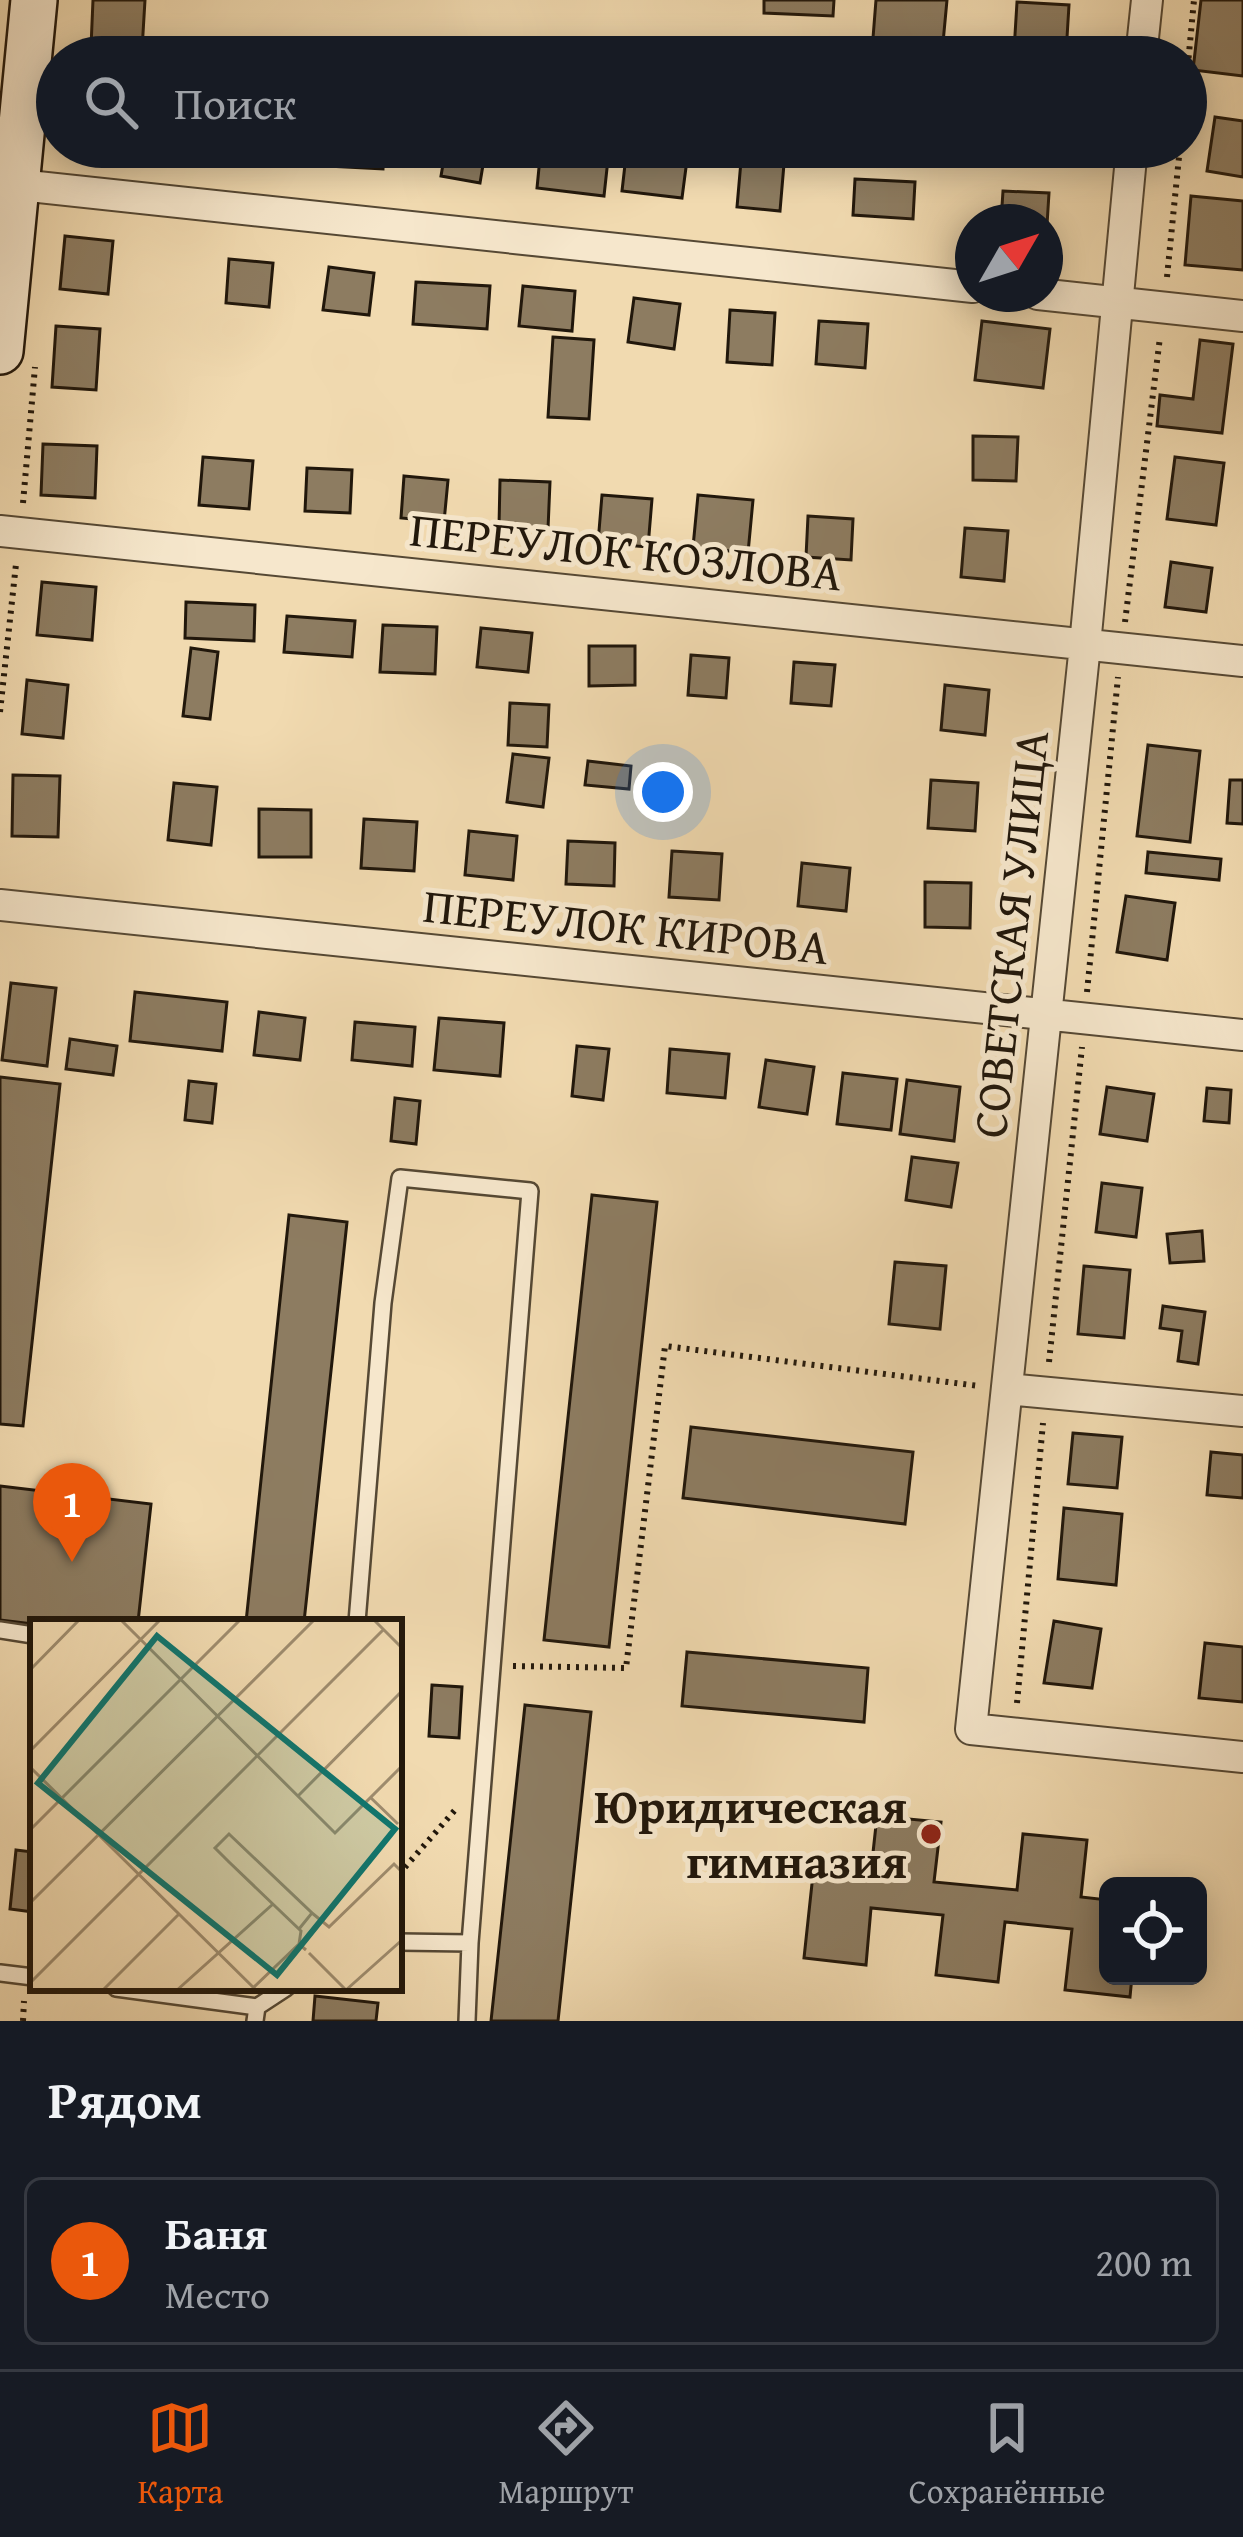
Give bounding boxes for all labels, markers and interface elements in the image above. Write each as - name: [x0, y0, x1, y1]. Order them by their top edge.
- search box: [36, 36, 1207, 168]
- icon: search: [78, 69, 144, 135]
- text: Поиск: [174, 70, 296, 135]
- north arrow: [955, 204, 1063, 312]
- street label: ПЕРЕУЛОК КОЗЛОВА: [407, 493, 845, 608]
- street label: СОВЕТСКАЯ УЛИЦА: [953, 727, 1066, 1141]
- your location: [633, 762, 693, 822]
- street label: ПЕРЕУЛОК КИРОВА: [420, 869, 832, 982]
- pin: 1: [33, 1463, 111, 1562]
- inset map: [30, 1619, 402, 1991]
- place label: Юридическая гимназия: [594, 1770, 907, 1896]
- marker: Юридическая гимназия: [918, 1821, 944, 1847]
- map controls: [1099, 1877, 1207, 1985]
- button: locate: [1099, 1877, 1207, 1985]
- text: Рядом: [48, 2062, 202, 2137]
- text: Баня: [165, 2200, 268, 2265]
- text: 1: [80, 2233, 100, 2290]
- text: 200 m: [1095, 2233, 1192, 2290]
- text: Место: [165, 2265, 270, 2322]
- tab: Карта: [138, 2395, 223, 2515]
- tab: Маршрут: [498, 2395, 633, 2515]
- tab: Сохранённые: [909, 2395, 1105, 2515]

